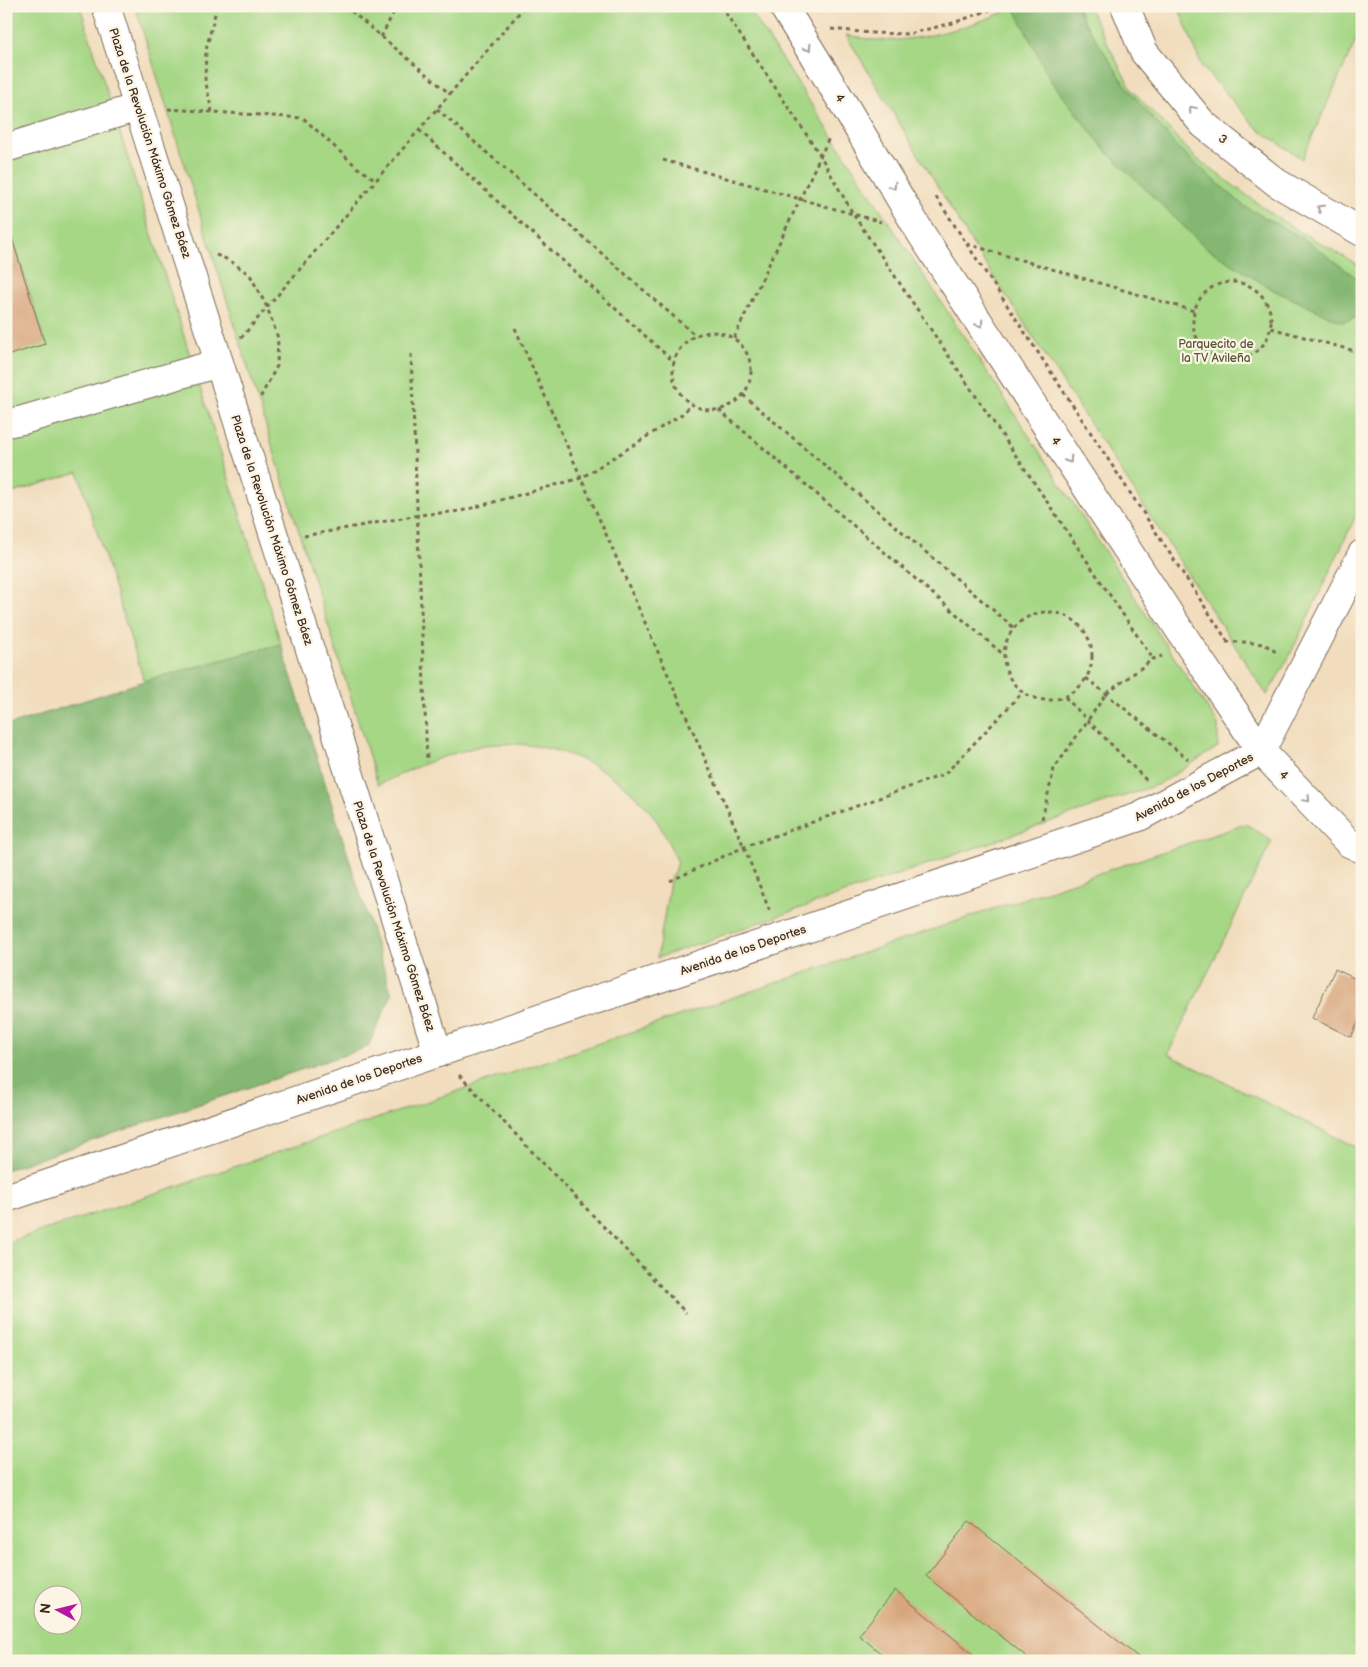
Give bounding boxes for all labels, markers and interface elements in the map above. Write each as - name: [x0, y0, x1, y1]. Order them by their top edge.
- street label: Plaza de la Revolución Máximo Gómez Báez: [105, 26, 194, 260]
- one-way arrow: [802, 42, 812, 51]
- street label: 4: [831, 91, 848, 106]
- one-way arrow: [1188, 106, 1197, 115]
- street label: 3: [1215, 131, 1230, 148]
- one-way arrow: [887, 181, 897, 190]
- one-way arrow: [1316, 204, 1325, 214]
- one-way arrow: [974, 318, 983, 327]
- park label: Parquecito de la TV Avileña: [1178, 337, 1254, 366]
- street label: Plaza de la Revolución Máximo Gómez Báez: [227, 413, 316, 647]
- street label: 4: [1047, 434, 1064, 449]
- one-way arrow: [1062, 454, 1072, 463]
- street label: Avenida de los Deportes: [1132, 750, 1256, 825]
- street label: 4: [1276, 768, 1292, 784]
- one-way arrow: [1301, 793, 1310, 802]
- street label: Plaza de la Revolución Máximo Gómez Báez: [349, 799, 438, 1033]
- street label: Avenida de los Deportes: [678, 922, 808, 979]
- street label: Avenida de los Deportes: [294, 1051, 424, 1108]
- north arrow: [32, 1584, 82, 1634]
- text: N: [37, 1602, 55, 1615]

